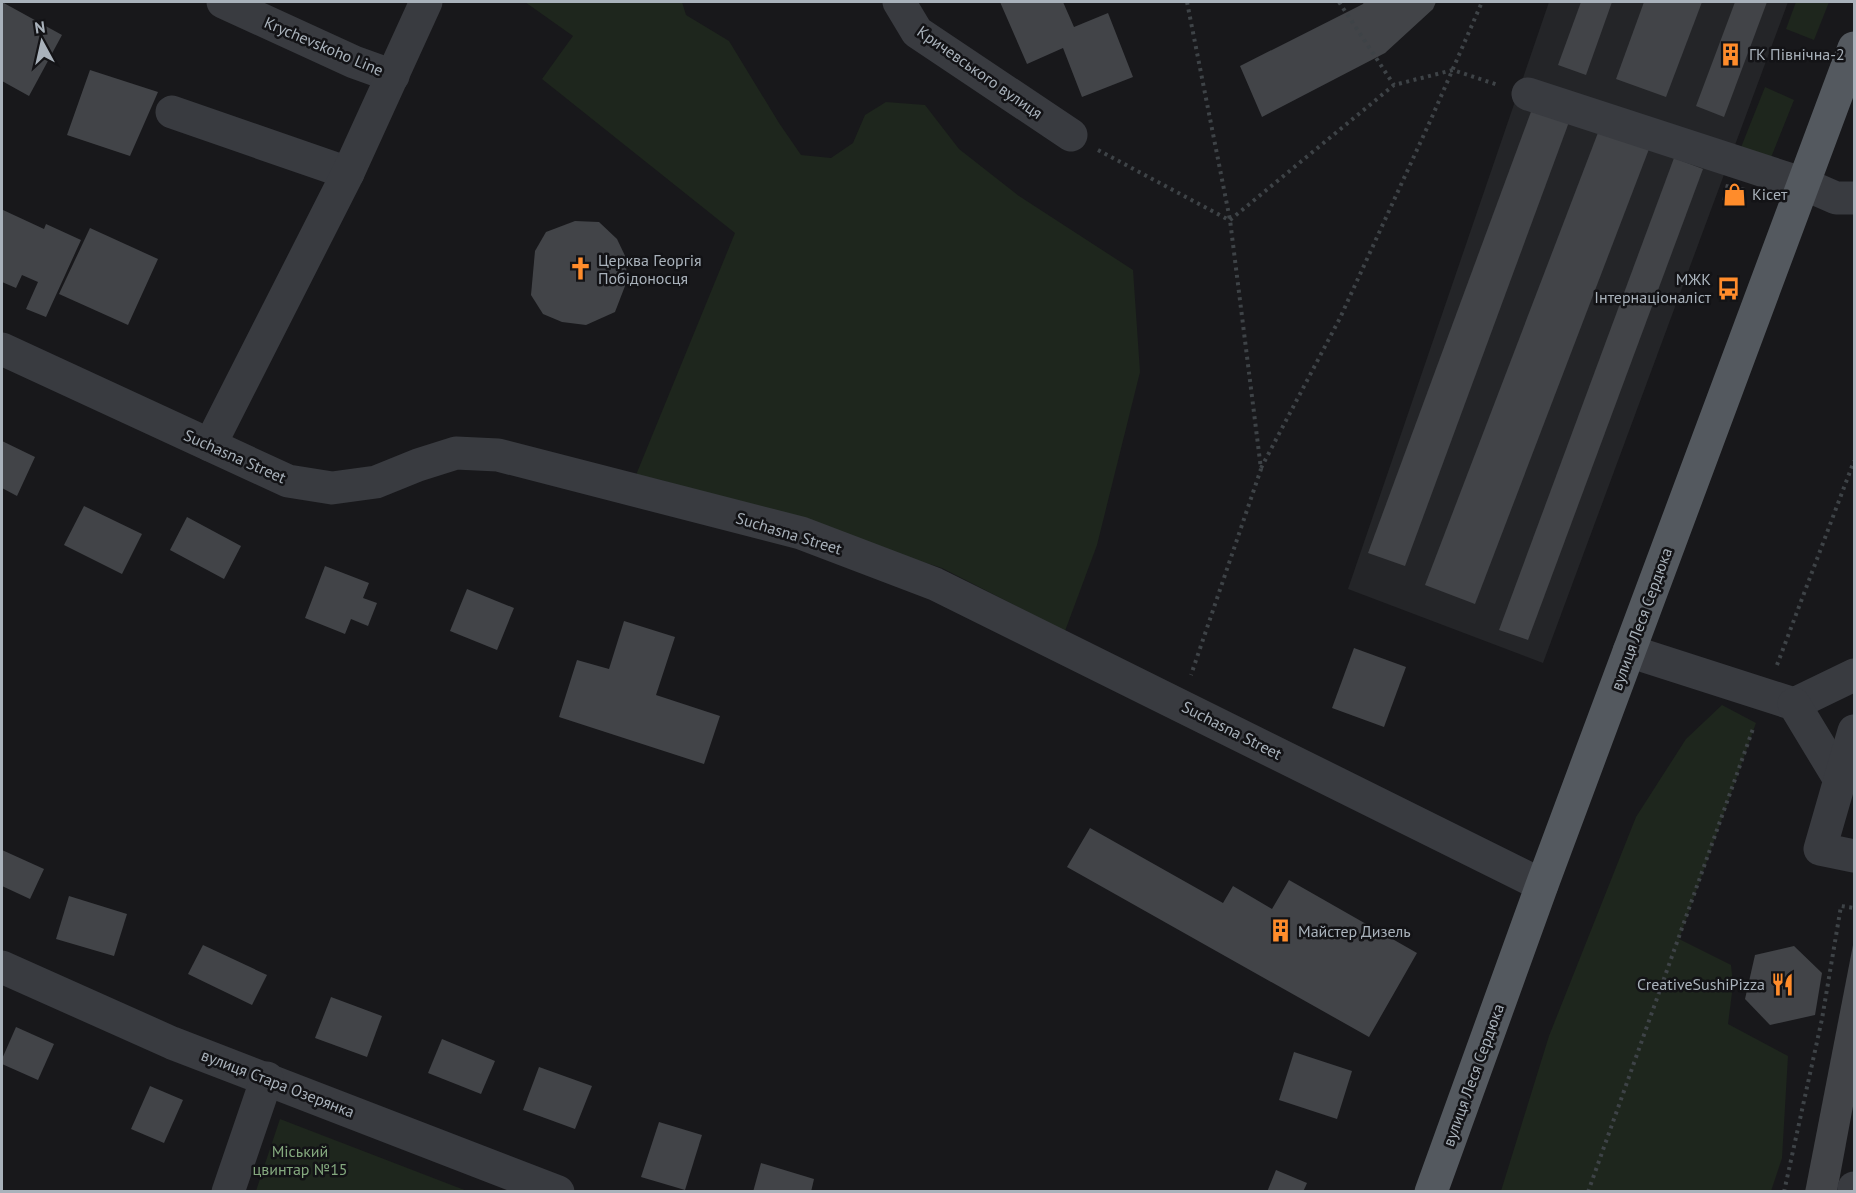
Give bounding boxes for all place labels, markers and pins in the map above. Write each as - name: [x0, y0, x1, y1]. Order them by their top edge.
- building icon: ГК Північна-2: [1718, 41, 1744, 67]
- place label: ГК Північна-2: [1749, 44, 1845, 64]
- shop icon: Кісет: [1721, 181, 1747, 207]
- place label: Кісет: [1752, 184, 1788, 204]
- place label: Церква Георгія Побідоносця: [598, 250, 702, 288]
- church icon: Церква Георгія Побідоносця: [567, 256, 593, 282]
- place label: МЖК Інтернаціоналіст: [1594, 269, 1712, 307]
- bus stop icon: МЖК Інтернаціоналіст: [1716, 275, 1742, 301]
- building icon: Майстер Дизель: [1267, 918, 1293, 944]
- place label: Майстер Дизель: [1298, 921, 1411, 941]
- restaurant icon: CreativeSushiPizza: [1770, 971, 1796, 997]
- place label: CreativeSushiPizza: [1637, 974, 1765, 994]

